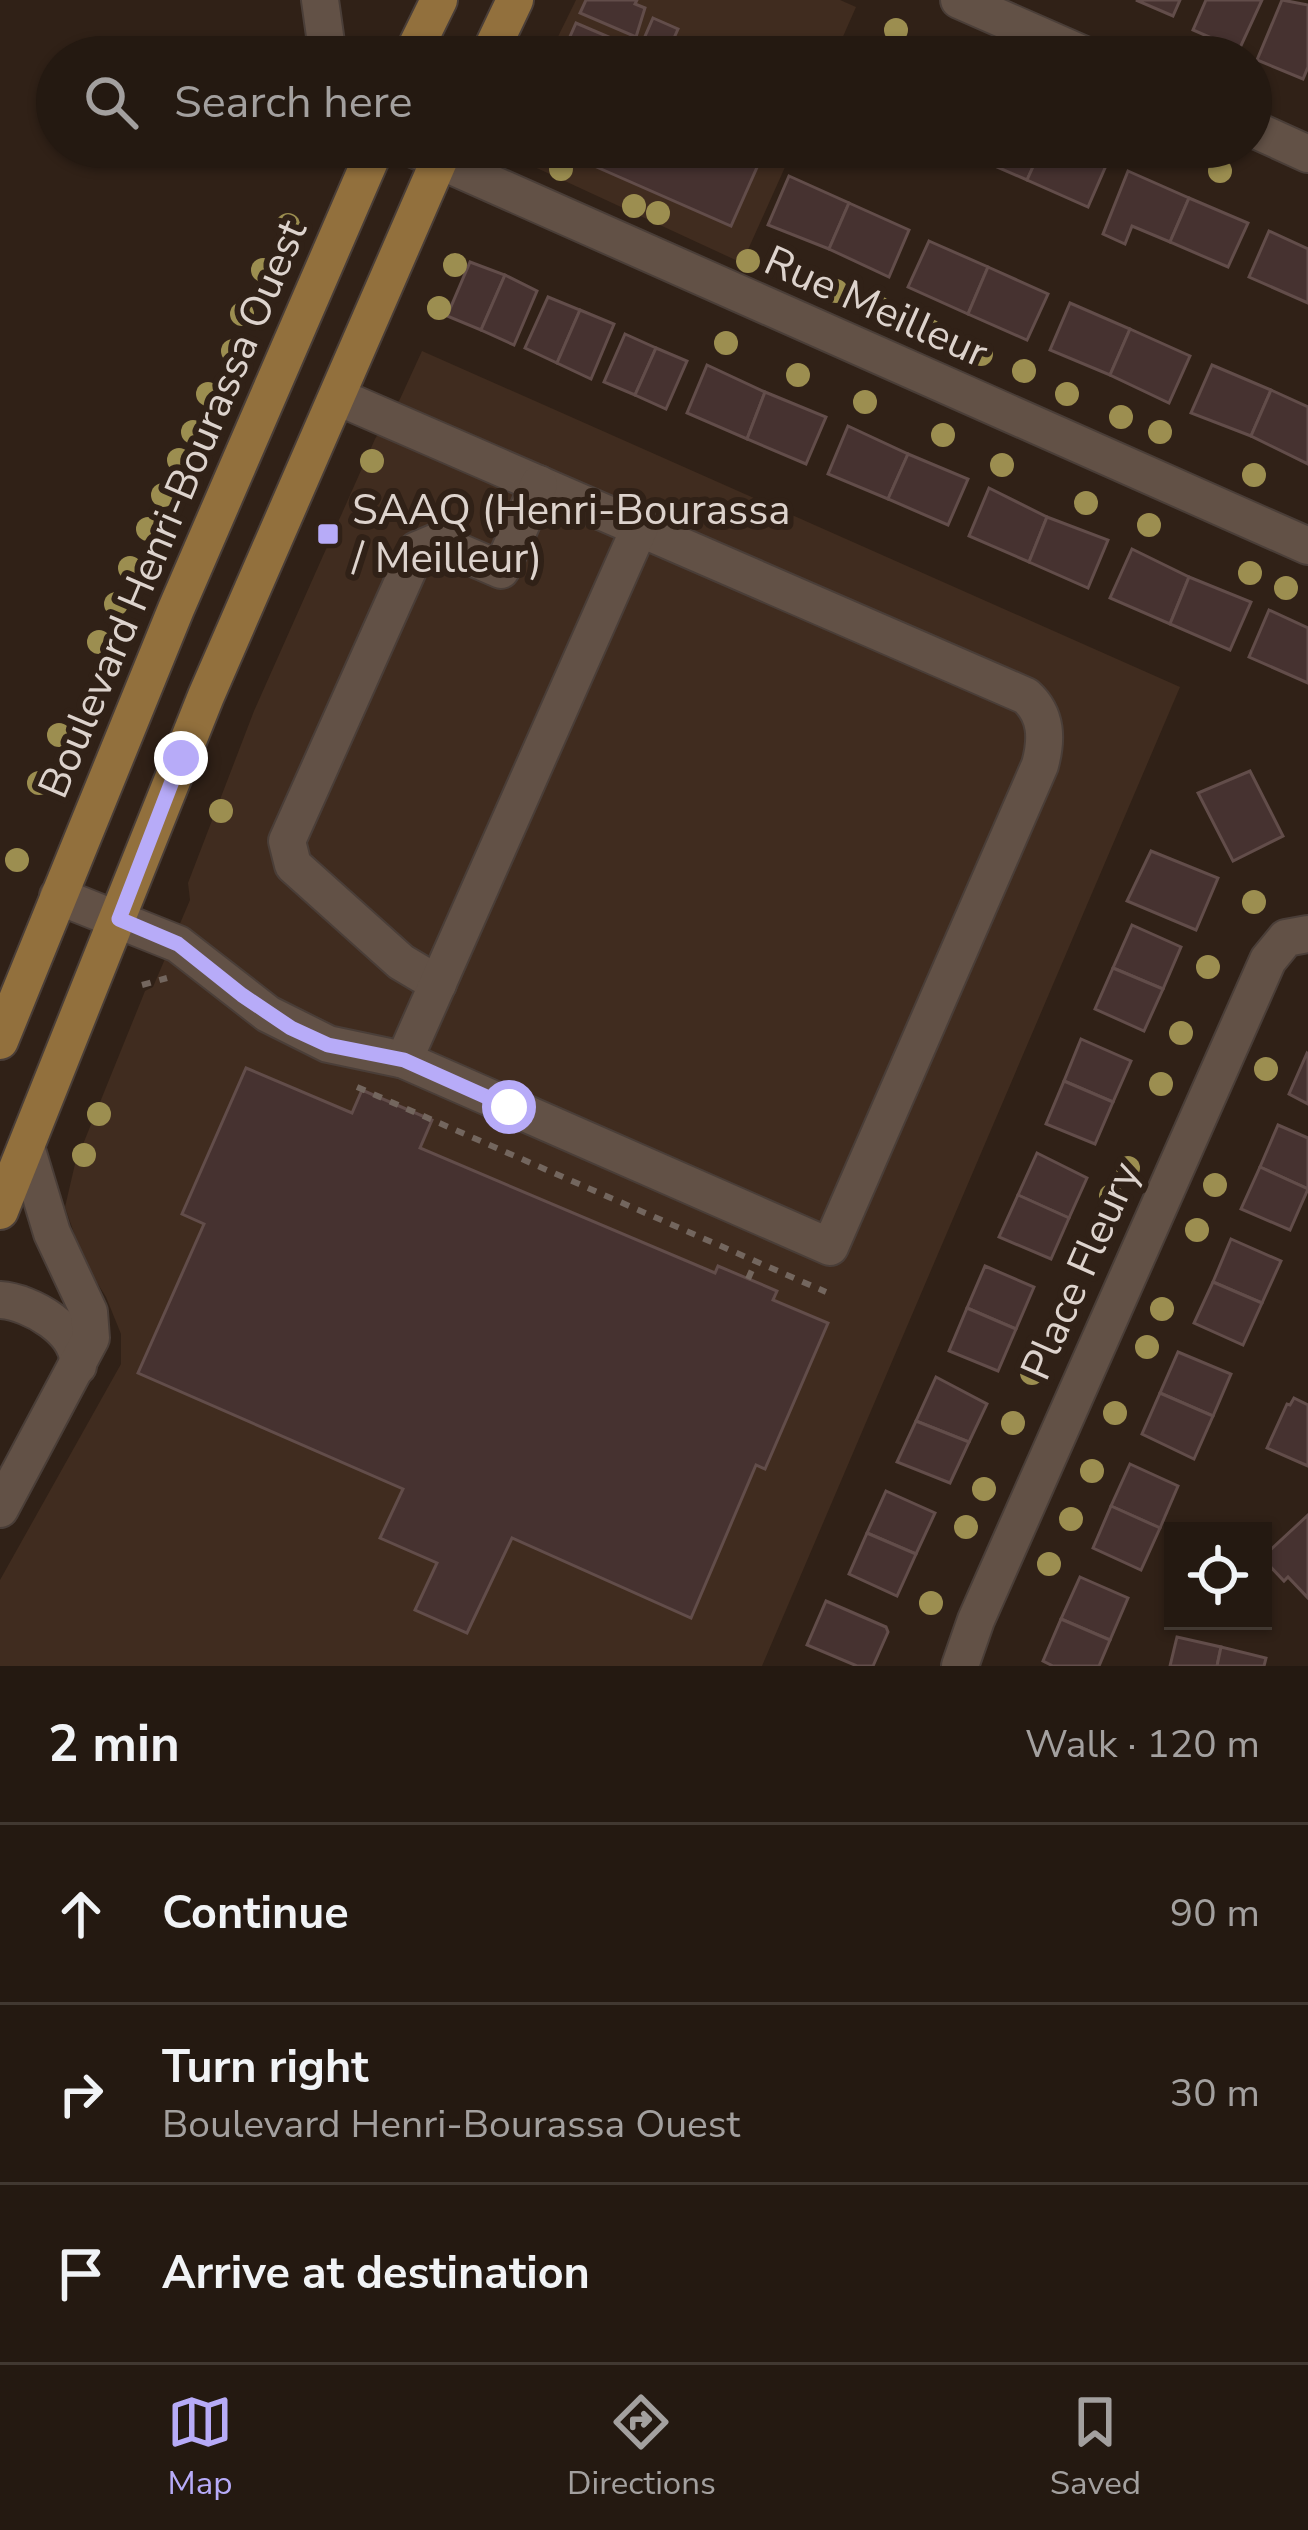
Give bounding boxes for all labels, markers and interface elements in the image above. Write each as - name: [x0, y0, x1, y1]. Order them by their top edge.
- search box: [36, 36, 1272, 168]
- icon: search: [78, 69, 144, 135]
- text: Search here: [174, 72, 413, 133]
- street label: Boulevard Henri-Bourassa Ouest: [25, 211, 321, 807]
- street label: Rue Meilleur: [756, 232, 996, 382]
- place label: SAAQ (Henri-Bourassa / Meilleur): [351, 482, 791, 587]
- marker: SAAQ (Henri-Bourassa / Meilleur): [315, 521, 341, 547]
- route end: [154, 731, 208, 785]
- route start: [482, 1080, 536, 1134]
- street label: Place Fleury: [1008, 1153, 1154, 1389]
- map controls: [1164, 1522, 1272, 1630]
- button: locate: [1164, 1522, 1272, 1630]
- text: 2 min: [48, 1709, 180, 1779]
- text: Walk · 120 m: [1025, 1718, 1260, 1771]
- icon: ahead: [48, 1881, 114, 1947]
- text: Continue: [162, 1883, 349, 1944]
- text: 90 m: [1170, 1887, 1260, 1940]
- text: Turn right: [162, 2037, 369, 2098]
- icon: right: [48, 2061, 114, 2127]
- text: 30 m: [1170, 2067, 1260, 2120]
- text: Boulevard Henri-Bourassa Ouest: [162, 2098, 740, 2151]
- icon: arrive: [48, 2241, 114, 2307]
- text: Arrive at destination: [162, 2243, 590, 2304]
- tab: Map: [167, 2389, 233, 2506]
- tab: Directions: [567, 2389, 716, 2506]
- tab: Saved: [1050, 2389, 1141, 2506]

